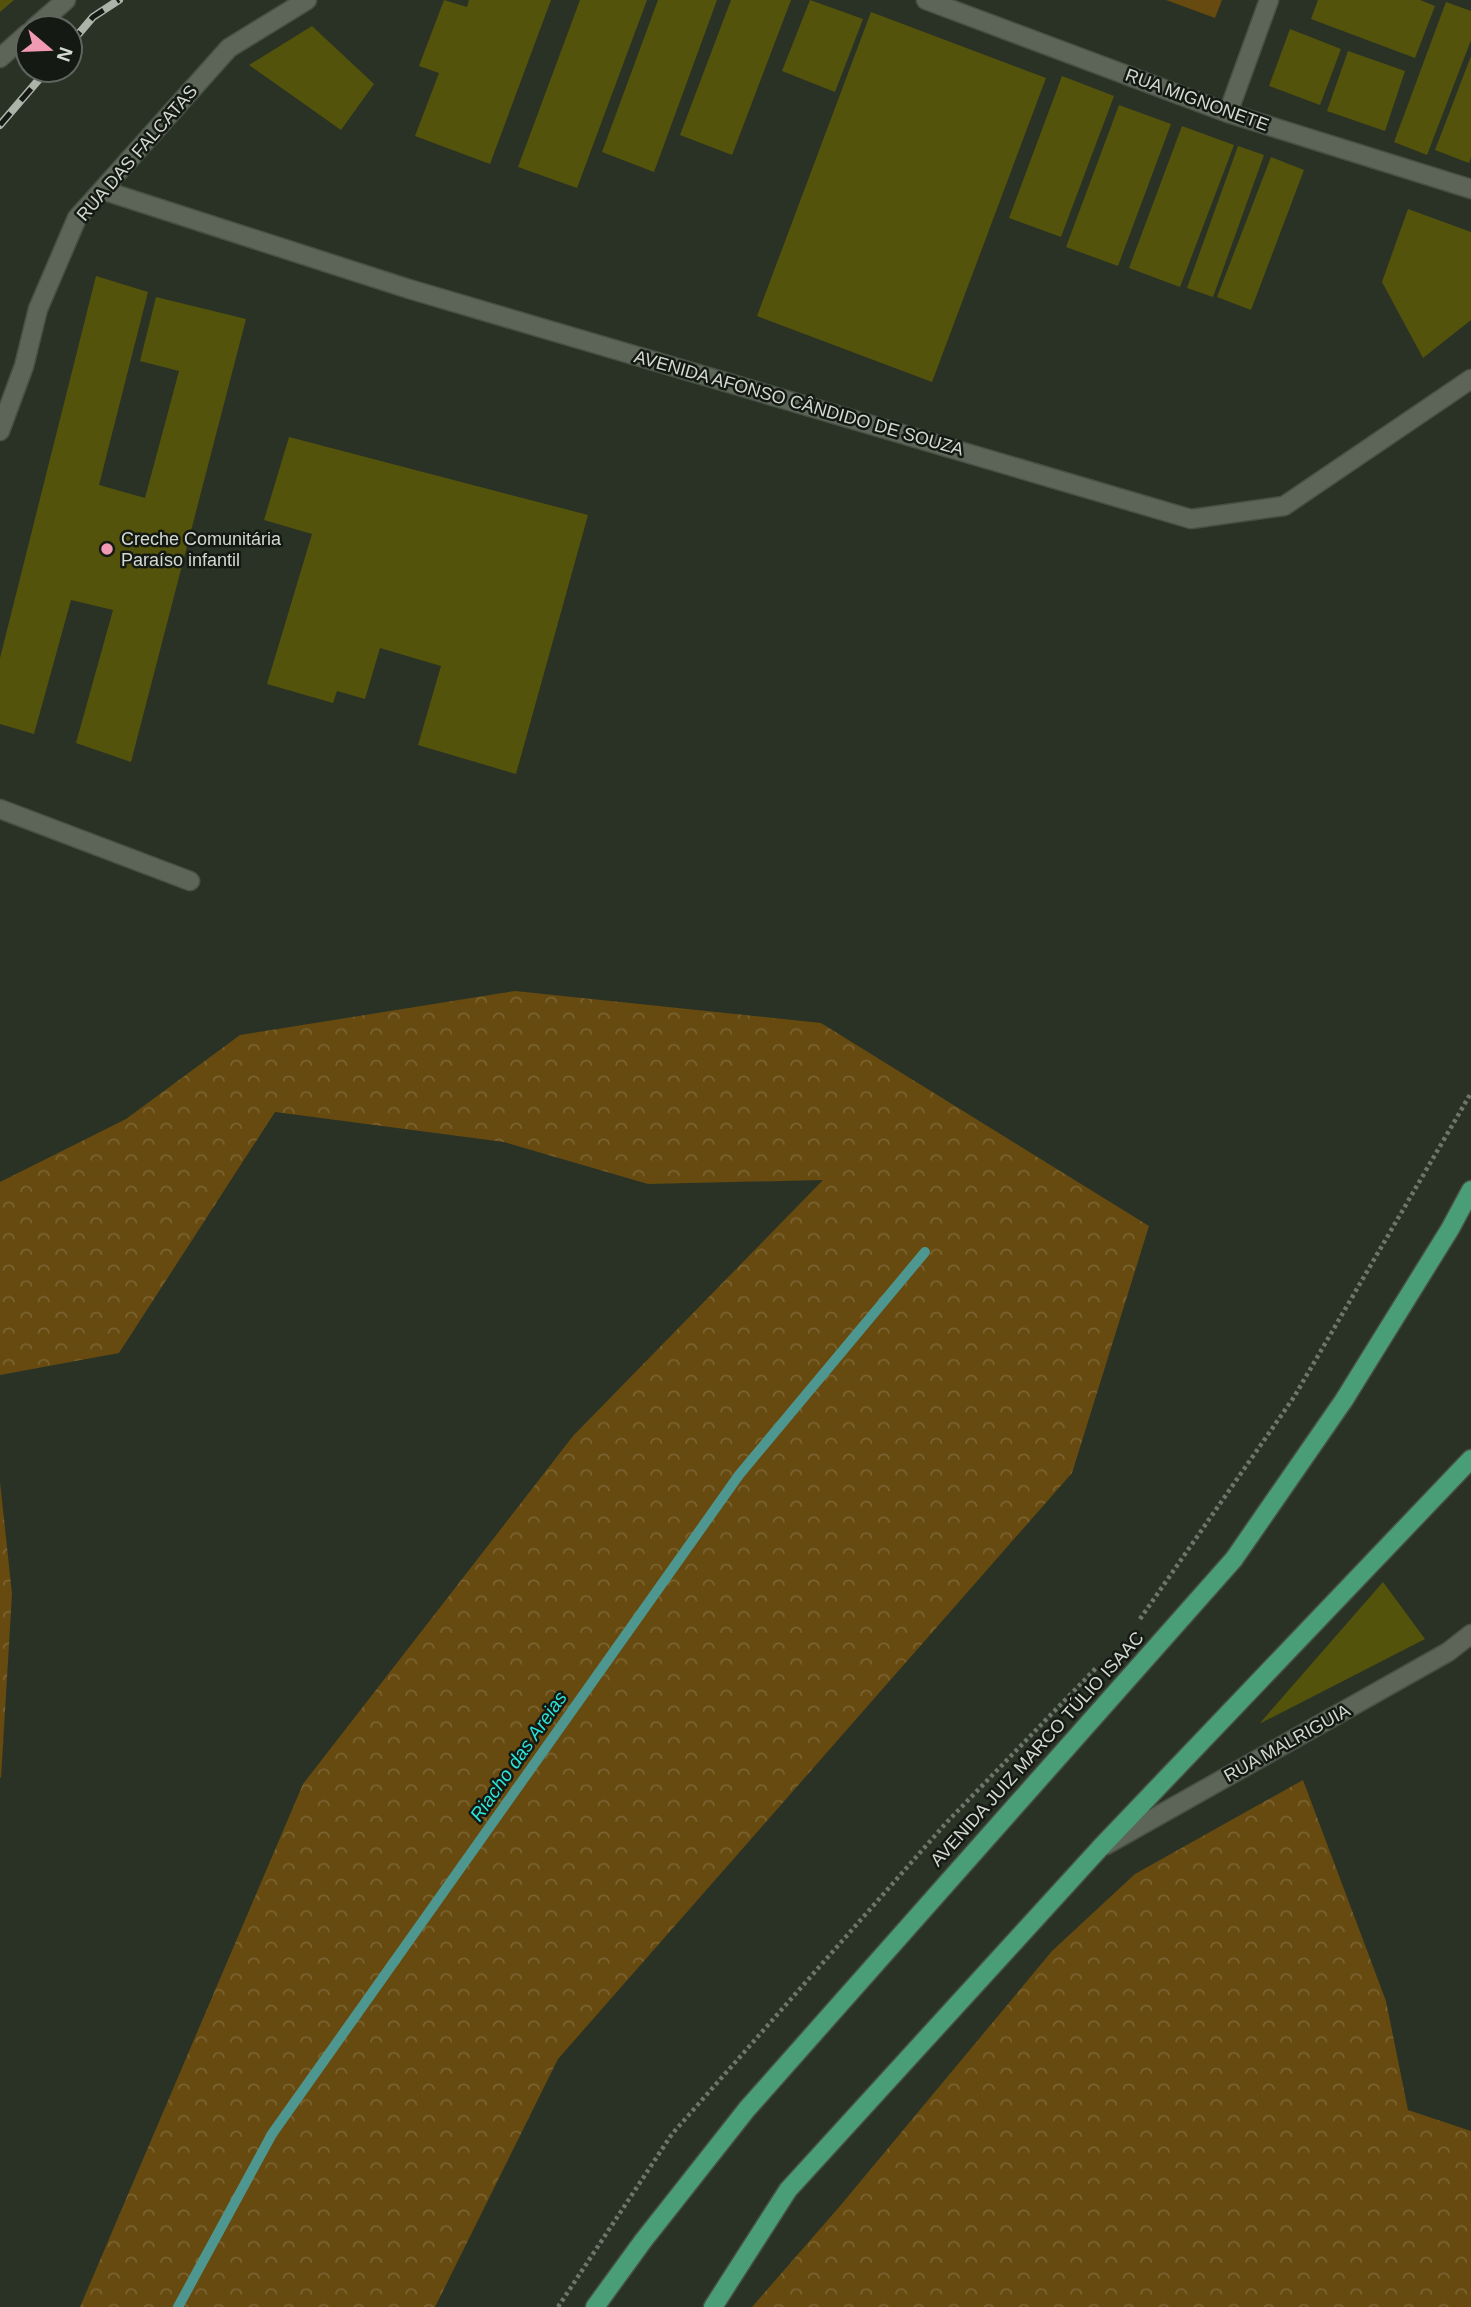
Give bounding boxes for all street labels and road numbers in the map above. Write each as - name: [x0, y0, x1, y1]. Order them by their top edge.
- street label: RUA MIGNONETE: [1123, 65, 1271, 135]
- street label: RUA DAS FALCATAS: [73, 81, 201, 225]
- street label: AVENIDA AFONSO CÂNDIDO DE SOUZA: [632, 346, 966, 460]
- street label: AVENIDA JUIZ MARCO TÚLIO ISAAC: [926, 1627, 1148, 1870]
- street label: RUA MALRIGUIA: [1220, 1700, 1354, 1786]

